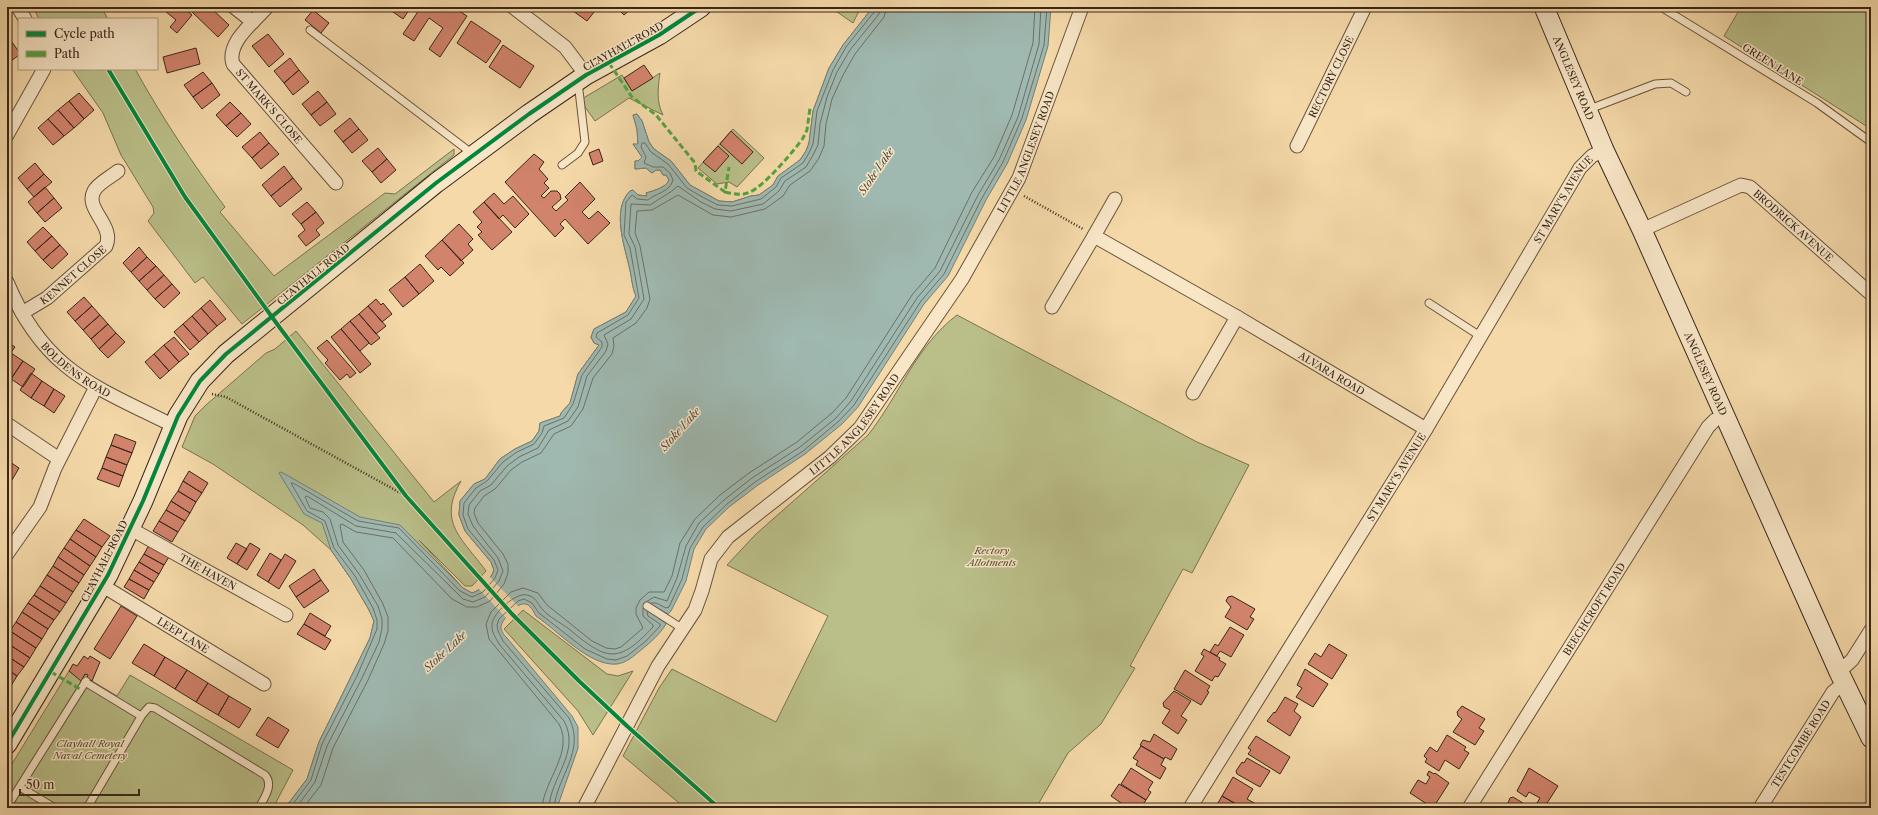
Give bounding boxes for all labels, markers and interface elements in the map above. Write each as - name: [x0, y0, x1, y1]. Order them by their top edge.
- legend: [18, 18, 158, 70]
- street label: CLAYHALL ROAD: [581, 19, 666, 74]
- text: Cycle path: [54, 26, 115, 41]
- street label: ANGLESEY ROAD: [1550, 33, 1597, 122]
- street label: RECTORY CLOSE: [1306, 34, 1357, 120]
- street label: GREEN LANE: [1740, 41, 1806, 88]
- text: Path: [54, 46, 80, 61]
- street label: ST MARK'S CLOSE: [233, 66, 305, 147]
- street label: LITTLE ANGLESEY ROAD: [995, 89, 1057, 215]
- water label: Stoke Lake: [855, 144, 897, 198]
- street label: ST MARY'S AVENUE: [1531, 153, 1596, 246]
- street label: BRODRICK AVENUE: [1750, 187, 1836, 265]
- street label: CLAYHALL ROAD: [274, 241, 352, 308]
- street label: KENNET CLOSE: [38, 243, 109, 308]
- street label: ANGLESEY ROAD: [1681, 329, 1730, 418]
- street label: BOLDENS ROAD: [38, 340, 113, 400]
- street label: ALVARA ROAD: [1295, 348, 1367, 398]
- street label: LITTLE ANGLESEY ROAD: [807, 371, 902, 478]
- water label: Stoke Lake: [656, 404, 704, 454]
- street label: ST MARY'S AVENUE: [1364, 431, 1429, 524]
- street label: CLAYHALL ROAD: [78, 518, 131, 604]
- park label: Rectory Allotments: [965, 544, 1017, 569]
- street label: THE HAVEN: [177, 551, 239, 593]
- street label: BEECHCROFT ROAD: [1560, 560, 1628, 658]
- street label: LEEP LANE: [155, 615, 212, 656]
- water label: Stoke Lake: [420, 627, 470, 675]
- street label: TESTCOMBE ROAD: [1768, 698, 1833, 790]
- park label: Clayhall Royal Naval Cemetery: [52, 737, 127, 762]
- scale bar: [20, 771, 139, 797]
- text: 50 m: [26, 777, 55, 792]

